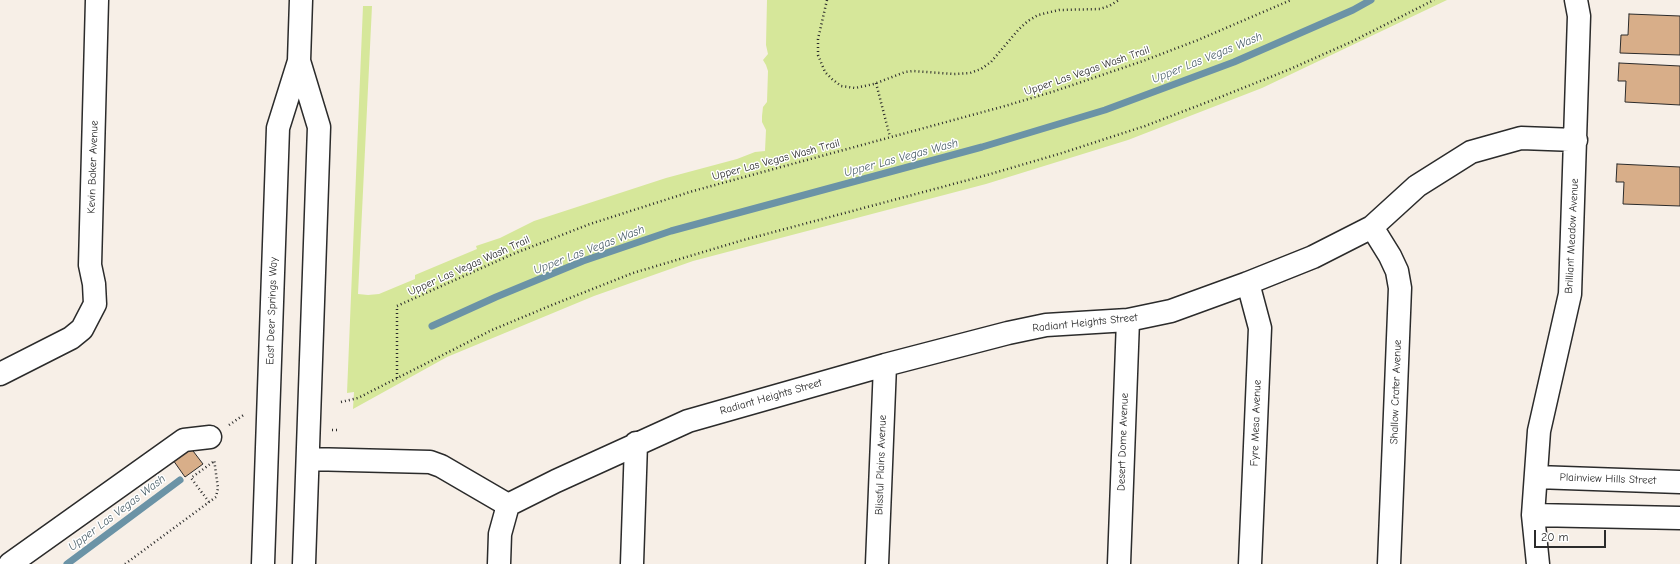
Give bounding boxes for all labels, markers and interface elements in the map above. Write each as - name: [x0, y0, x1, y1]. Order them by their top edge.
- water label: Upper Las Vegas Wash: [1150, 29, 1264, 87]
- street label: Upper Las Vegas Wash Trail: [1023, 43, 1151, 99]
- street label: Kevin Baker Avenue: [85, 120, 101, 214]
- water label: Upper Las Vegas Wash: [842, 136, 960, 180]
- street label: Upper Las Vegas Wash Trail: [711, 137, 841, 183]
- street label: Brilliant Meadow Avenue: [1562, 178, 1582, 294]
- water label: Upper Las Vegas Wash: [531, 222, 647, 278]
- street label: Upper Las Vegas Wash Trail: [406, 233, 532, 299]
- street label: East Deer Springs Way: [264, 257, 280, 365]
- street label: Radiant Heights Street: [1032, 311, 1138, 335]
- street label: Shallow Crater Avenue: [1388, 339, 1404, 445]
- street label: Radiant Heights Street: [718, 376, 824, 418]
- street label: Fyre Mesa Avenue: [1248, 379, 1264, 467]
- street label: Desert Dome Avenue: [1115, 393, 1131, 491]
- street label: Blissful Plains Avenue: [873, 415, 889, 515]
- street label: Plainview Hills Street: [1559, 471, 1657, 487]
- water label: Upper Las Vegas Wash: [66, 472, 168, 554]
- scale bar: [1536, 522, 1608, 548]
- text: 20 m: [1541, 530, 1569, 544]

